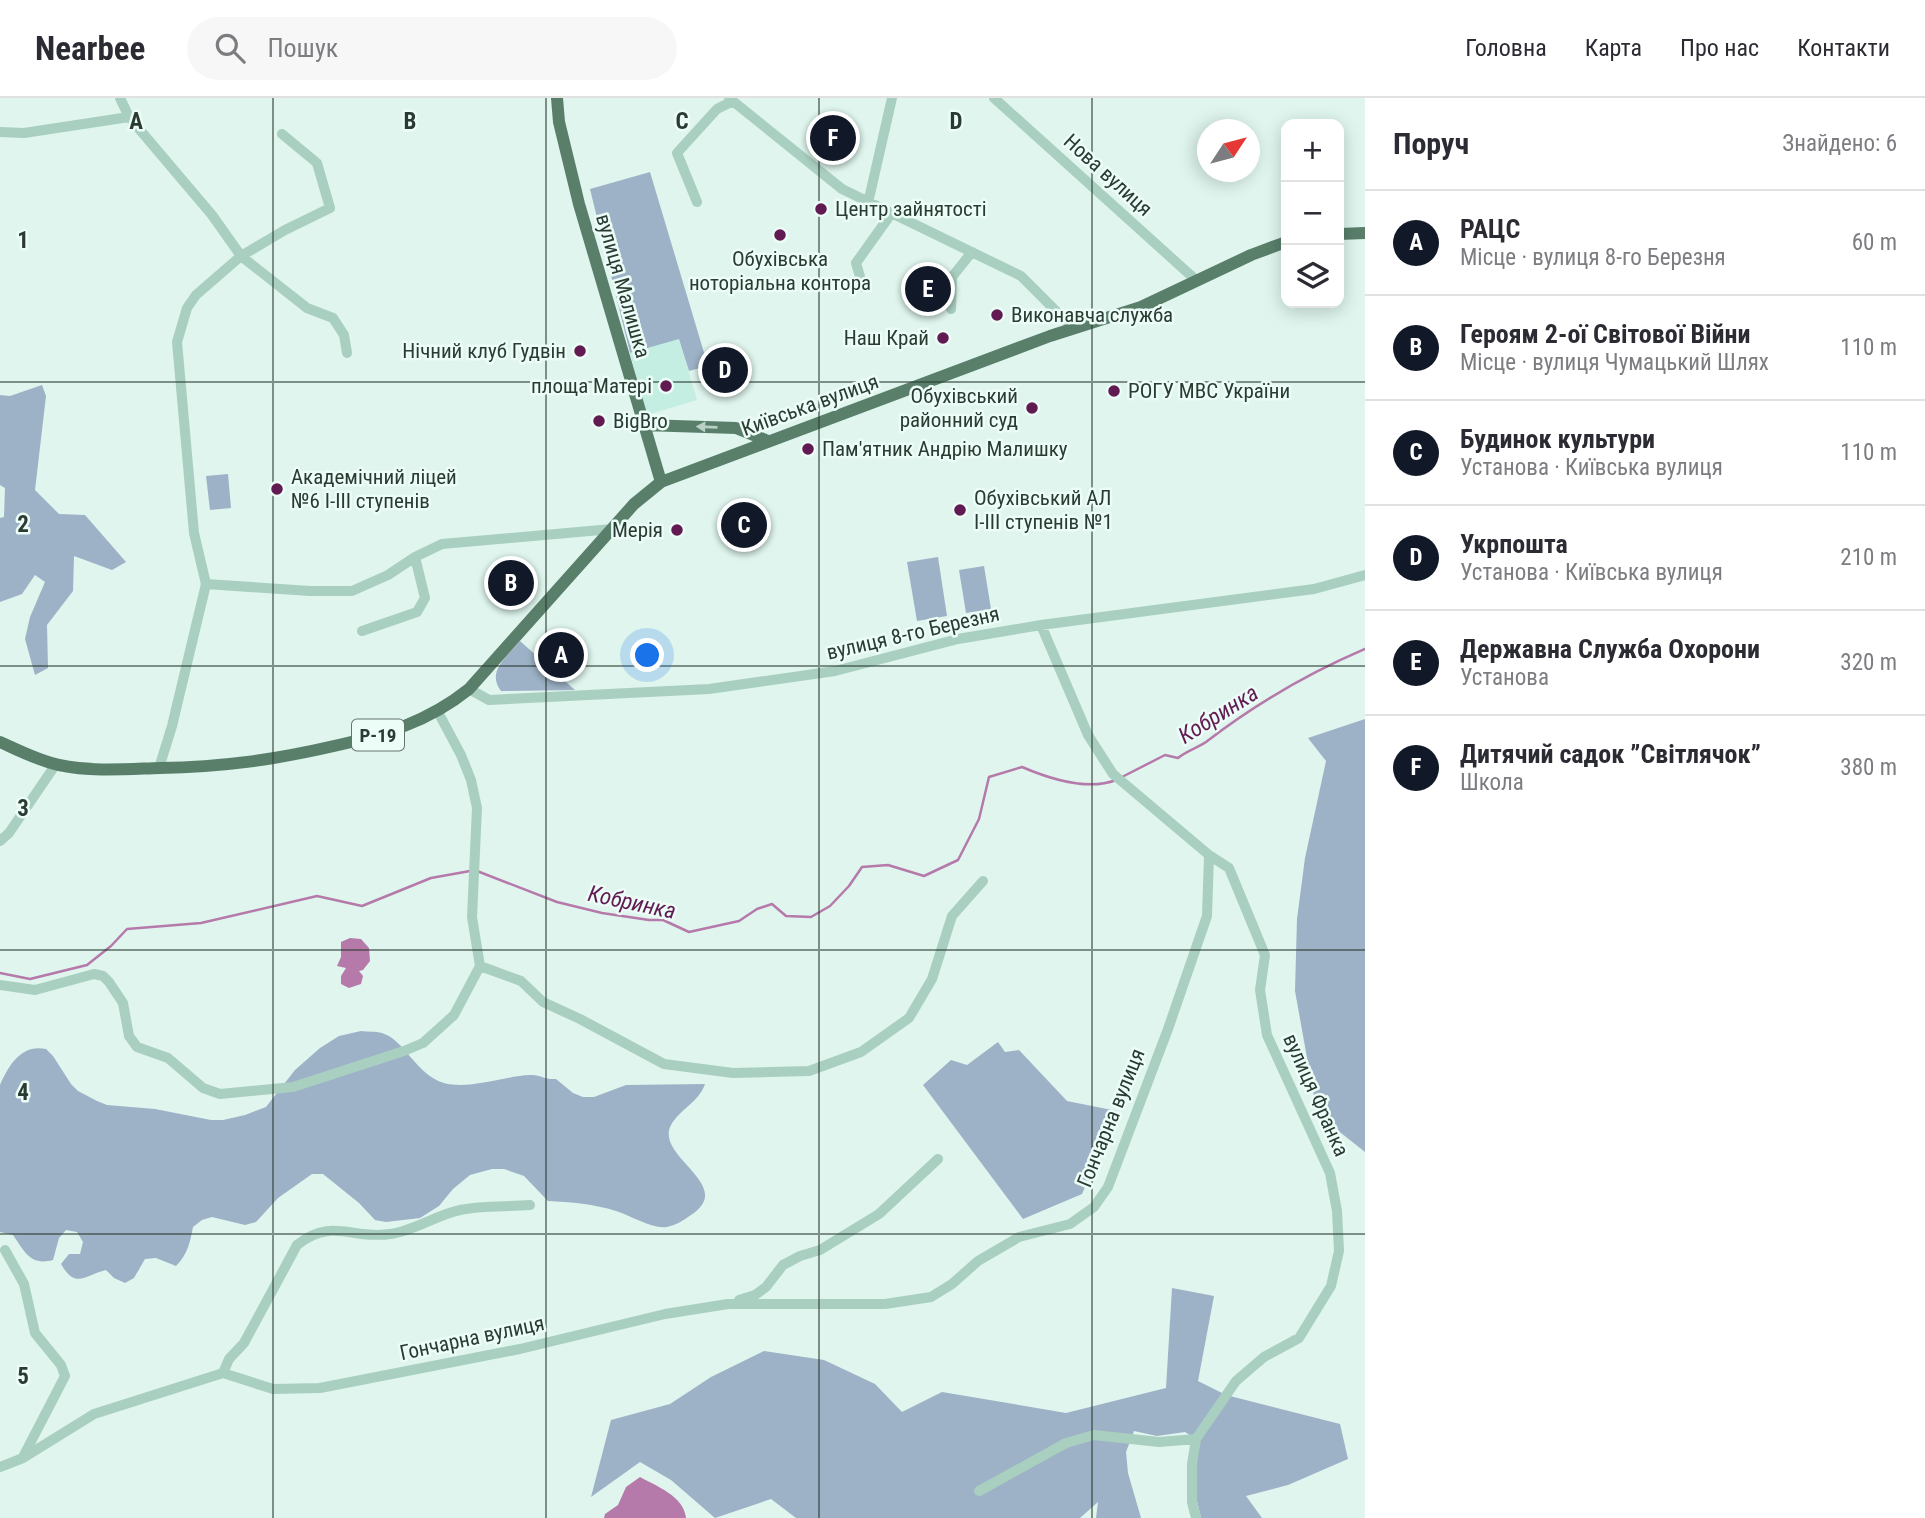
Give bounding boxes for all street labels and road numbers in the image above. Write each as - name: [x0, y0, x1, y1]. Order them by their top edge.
- street label: Нова вулиця: [1059, 129, 1157, 221]
- street label: вулиця Малишка: [591, 211, 655, 361]
- street label: Київська вулиця: [738, 369, 882, 441]
- street label: вулиця 8-го Березня: [824, 601, 1002, 665]
- road number: Р-19: [352, 720, 404, 750]
- street label: вулиця Франка: [1278, 1030, 1354, 1160]
- street label: Гончарна вулиця: [1072, 1045, 1150, 1191]
- street label: Гончарна вулиця: [398, 1311, 546, 1365]

